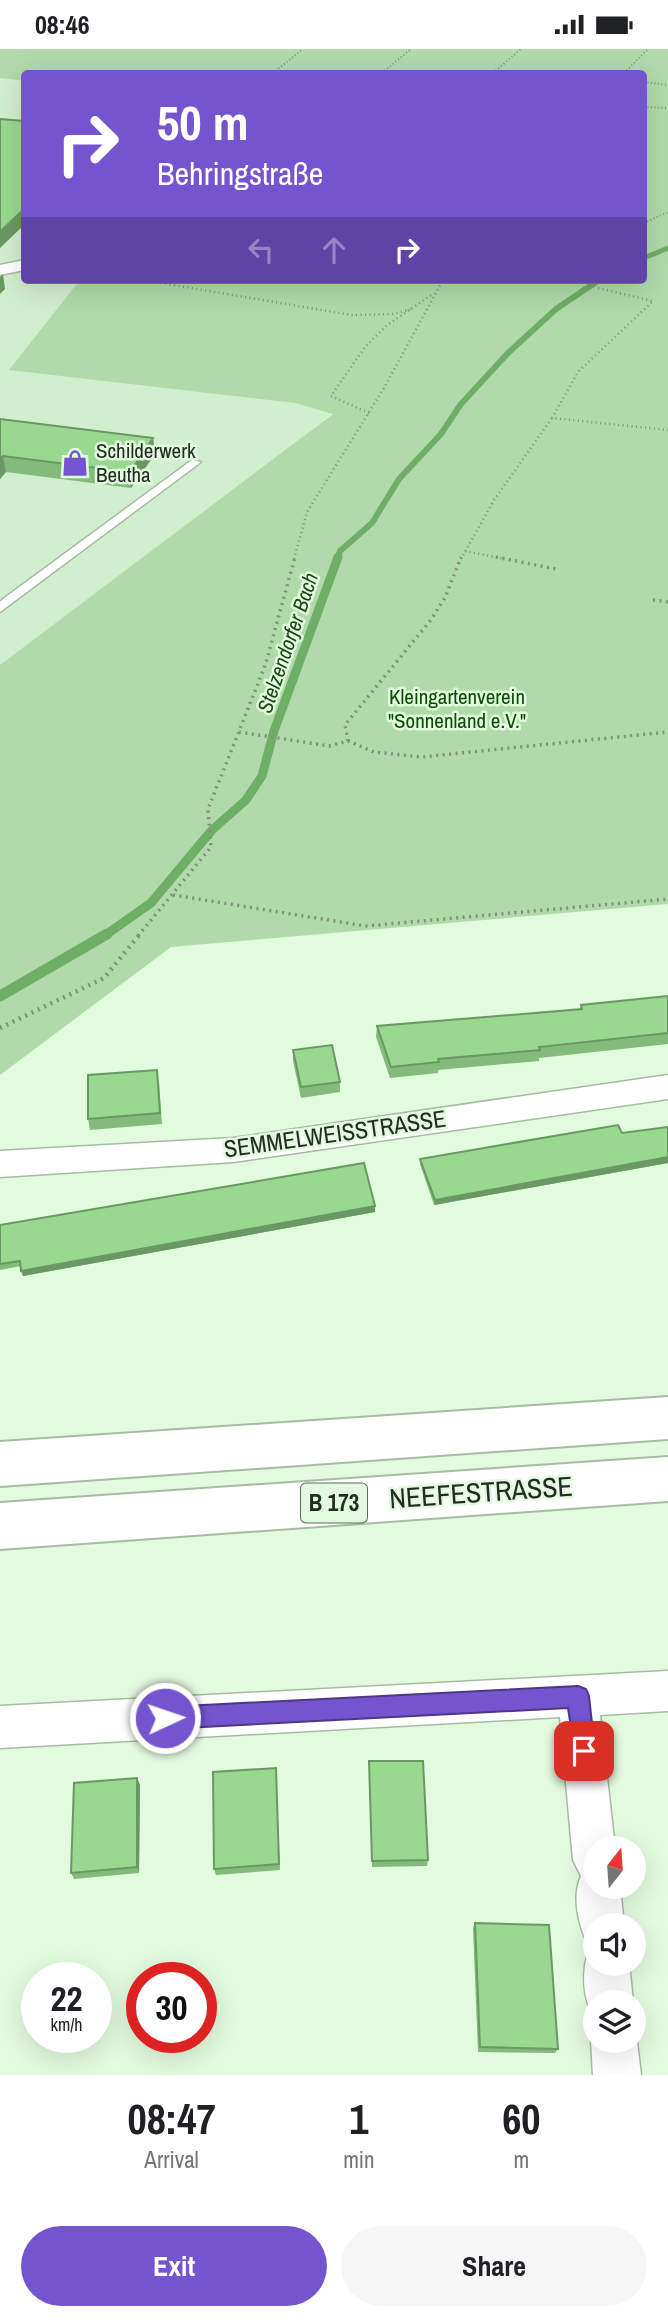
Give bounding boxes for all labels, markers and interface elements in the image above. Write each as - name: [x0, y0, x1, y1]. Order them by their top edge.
- text: 08:46: [35, 7, 90, 42]
- text: 50 m: [157, 89, 249, 155]
- icon: right: [42, 98, 133, 189]
- text: Behringstraße: [157, 152, 323, 195]
- icon: left: [242, 231, 280, 269]
- icon: ahead: [315, 231, 353, 269]
- icon: right: [388, 231, 426, 269]
- place label: Schilderwerk Beutha: [96, 436, 196, 489]
- shop icon: Schilderwerk Beutha: [60, 448, 90, 478]
- water label: Stelzendorfer Bach: [250, 569, 325, 717]
- park label: Kleingartenverein "Sonnenland e.V.": [388, 682, 526, 735]
- street label: SEMMELWEISSTRASSE: [222, 1102, 448, 1164]
- street label: NEEFESTRASSE: [388, 1467, 574, 1517]
- road number: B 173: [301, 1483, 367, 1523]
- position arrow: [128, 1681, 202, 1755]
- pin: [554, 1721, 614, 1781]
- icon: arrive: [565, 1732, 603, 1770]
- north arrow: [583, 1836, 646, 1899]
- map controls: [583, 1836, 646, 2053]
- button: sound: [583, 1913, 646, 1976]
- speed limit sign: 30: [126, 1962, 217, 2053]
- text: 22: [51, 1975, 82, 2022]
- button: layers: [583, 1990, 646, 2053]
- text: km/h: [51, 2012, 83, 2037]
- text: 08:47: [128, 2091, 216, 2147]
- text: 1: [349, 2091, 368, 2147]
- text: 60: [502, 2091, 540, 2147]
- text: Arrival: [144, 2144, 199, 2175]
- text: min: [343, 2144, 375, 2175]
- text: m: [513, 2144, 529, 2175]
- button: Exit: [21, 2226, 327, 2306]
- button: Share: [341, 2226, 647, 2306]

